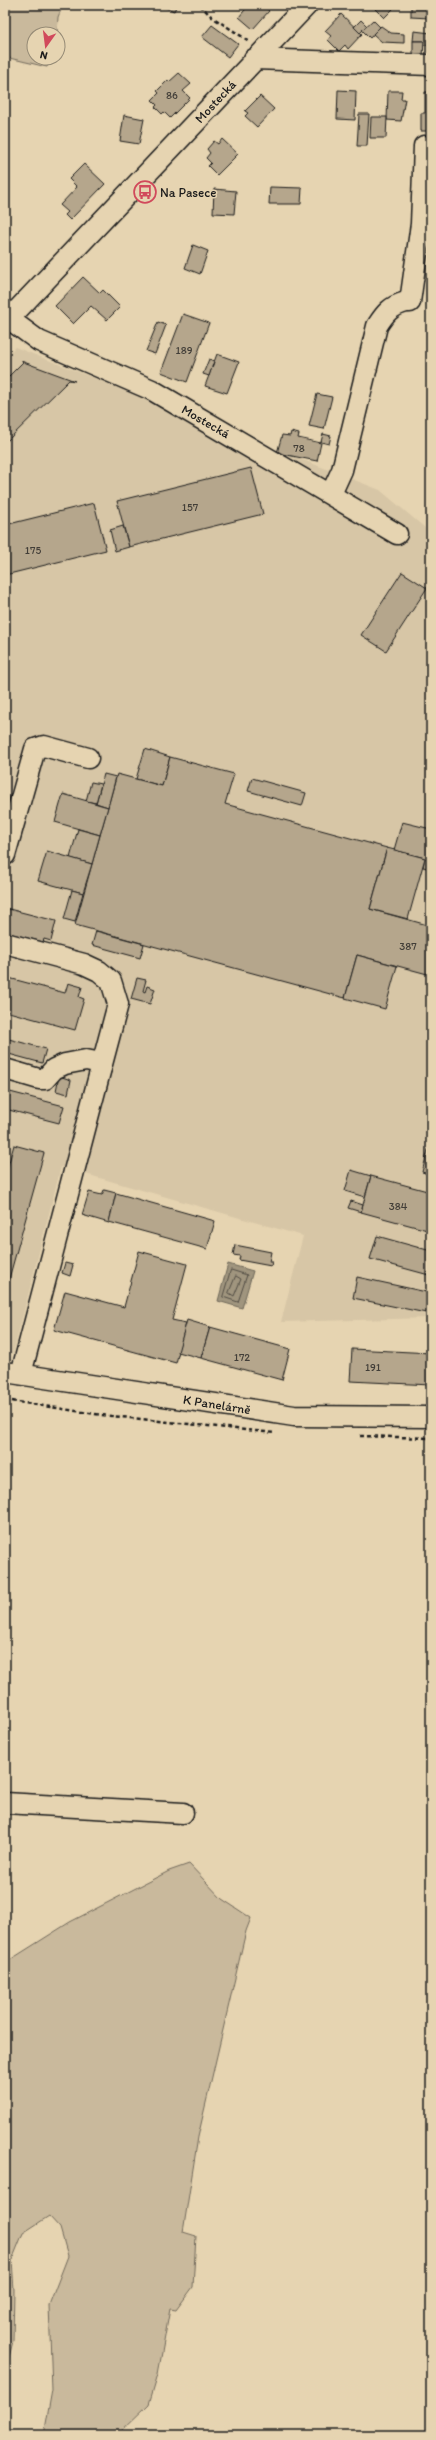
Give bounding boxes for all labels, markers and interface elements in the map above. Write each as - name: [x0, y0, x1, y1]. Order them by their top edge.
- north arrow: [26, 26, 66, 66]
- text: N: [39, 48, 49, 62]
- street label: Mostecká: [192, 77, 239, 126]
- house number: 86: [166, 89, 178, 102]
- bus stop icon: Na Pasece: [132, 179, 158, 205]
- place label: Na Pasece: [160, 185, 216, 200]
- house number: 189: [176, 344, 193, 357]
- street label: Mostecká: [179, 402, 233, 441]
- house number: 78: [293, 442, 305, 455]
- house number: 157: [182, 501, 199, 514]
- house number: 175: [25, 544, 41, 557]
- house number: 387: [399, 940, 417, 953]
- house number: 384: [389, 1200, 408, 1213]
- house number: 172: [234, 1351, 250, 1364]
- house number: 191: [365, 1361, 381, 1374]
- street label: K Panelárně: [182, 1392, 252, 1417]

